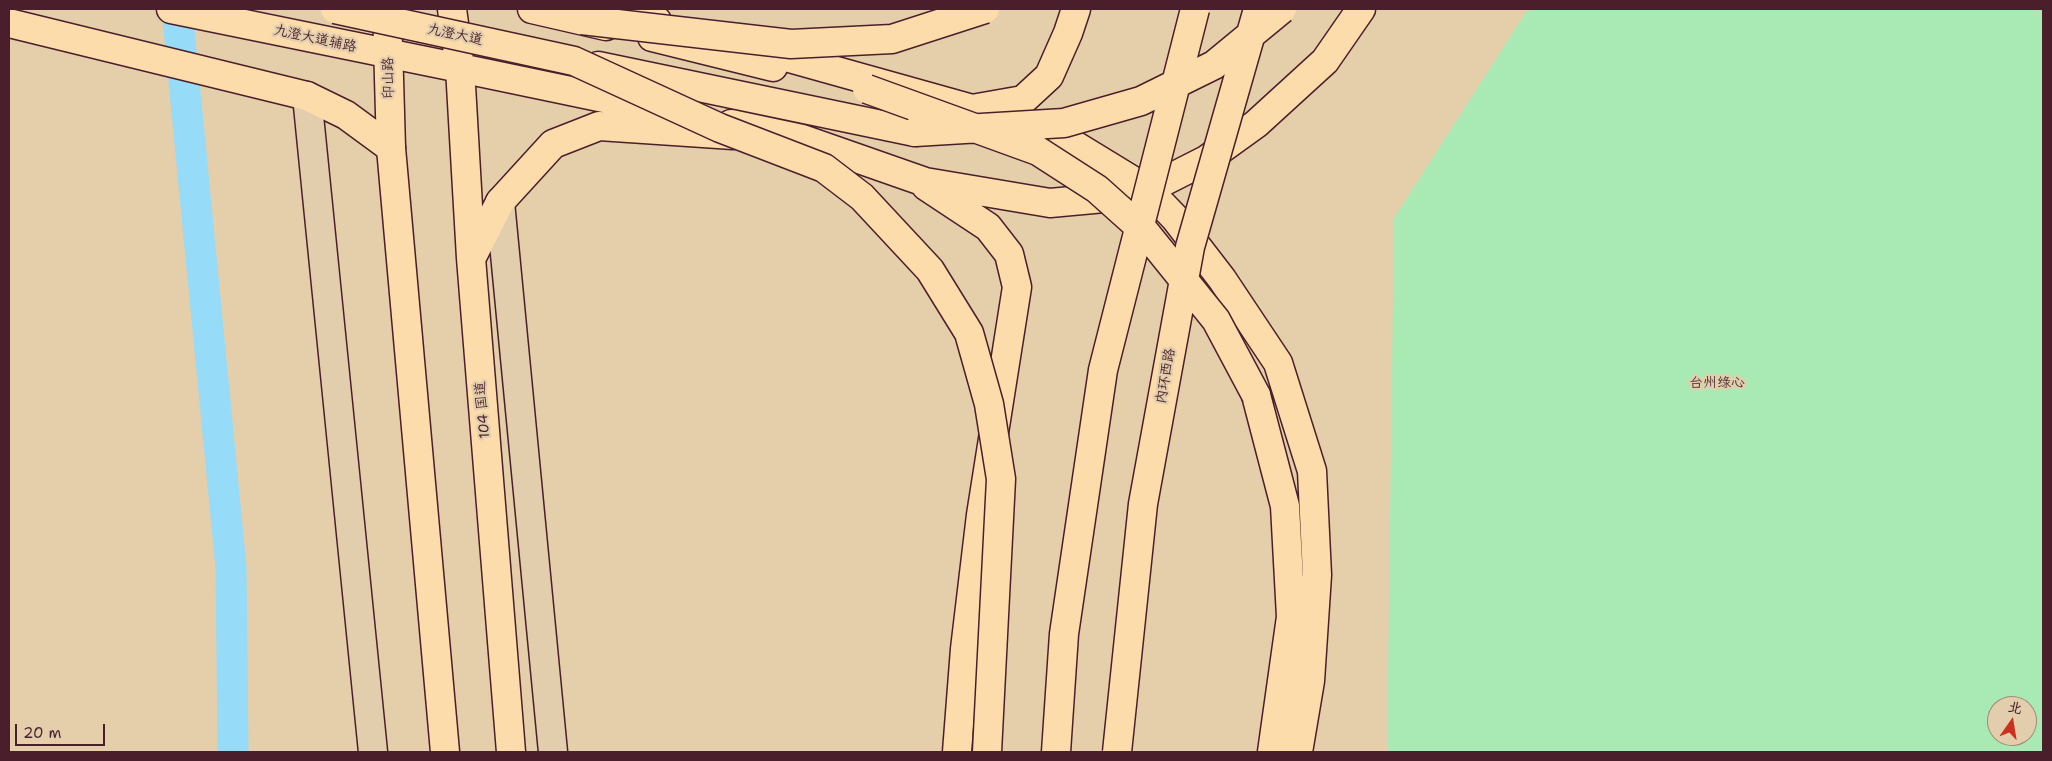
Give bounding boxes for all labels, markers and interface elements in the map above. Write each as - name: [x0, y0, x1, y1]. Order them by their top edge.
- street label: 九澄大道: [426, 21, 484, 49]
- street label: 九澄大道辅路: [272, 22, 358, 56]
- street label: 印山路: [380, 57, 398, 99]
- street label: 内环西路: [1153, 347, 1179, 405]
- park label: 台州绿心: [1689, 375, 1745, 391]
- street label: 104 国道: [472, 381, 494, 439]
- north arrow: [1987, 696, 2037, 746]
- text: 北: [2006, 697, 2024, 718]
- scale bar: [18, 714, 108, 746]
- text: 20 m: [23, 723, 62, 743]

